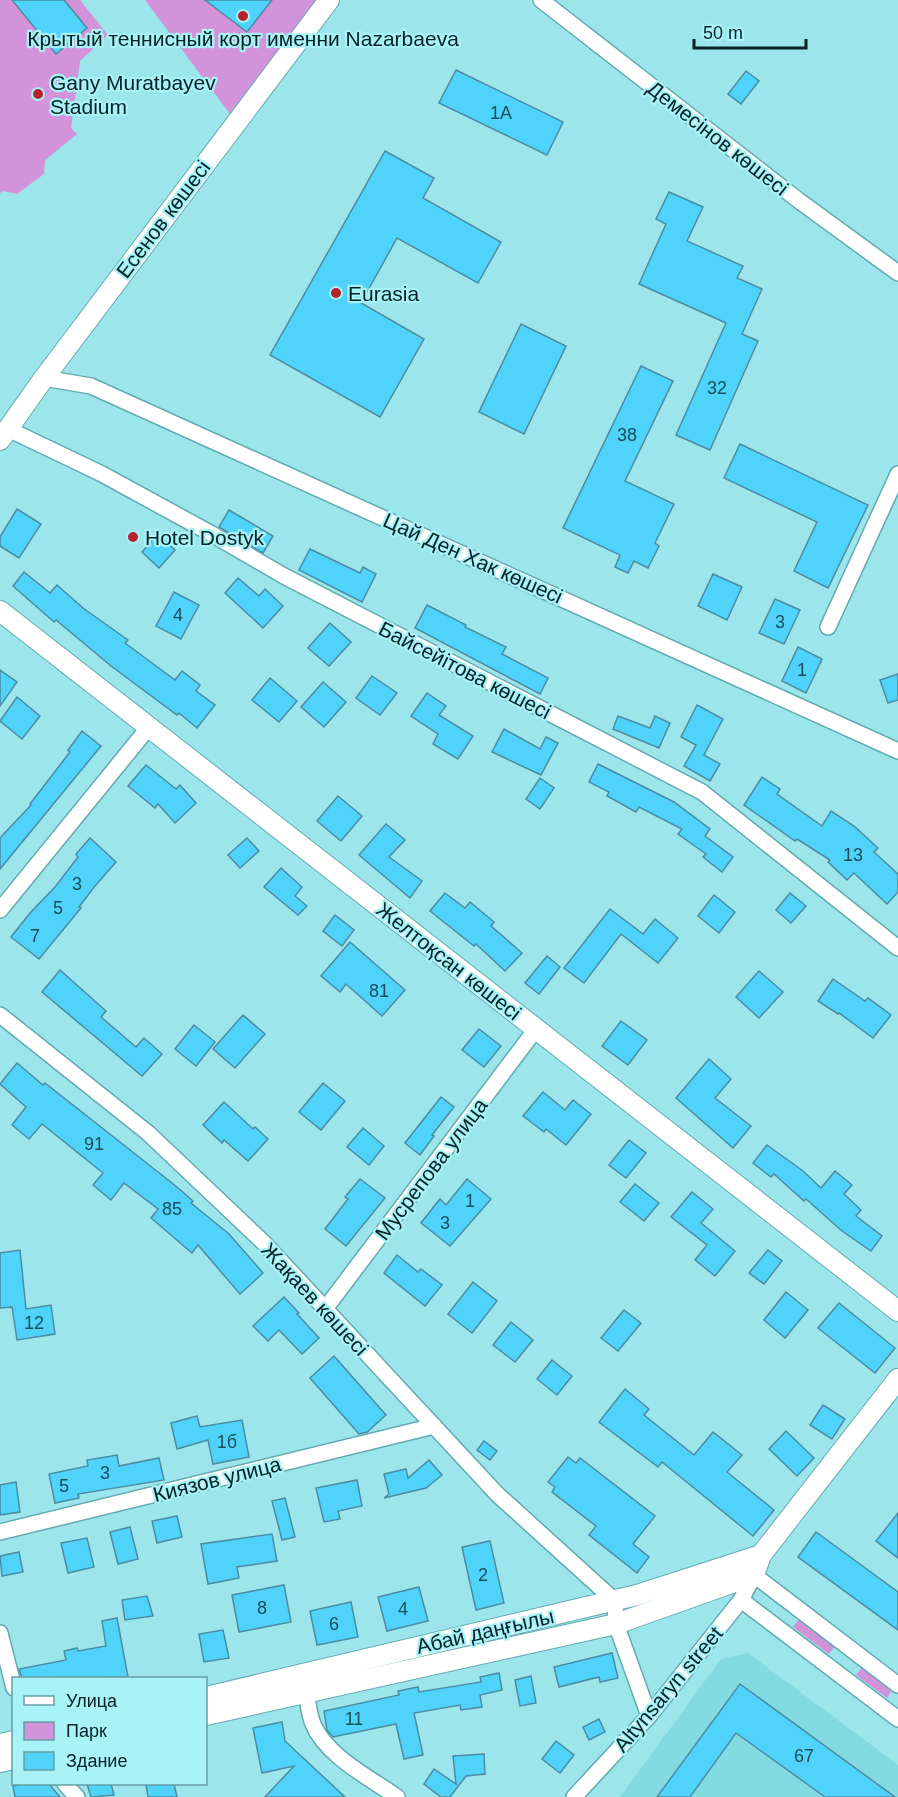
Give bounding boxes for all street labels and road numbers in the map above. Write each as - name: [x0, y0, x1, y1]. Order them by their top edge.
- street label: Демесінов көшесі: [643, 76, 793, 200]
- street label: Есенов көшесі: [111, 156, 215, 282]
- street label: Цай Ден Хак көшесі: [380, 508, 566, 608]
- street label: Байсейітова көшесі: [375, 617, 555, 723]
- street label: Желтоқсан көшесі: [372, 898, 526, 1024]
- street label: Мусрепова улица: [370, 1094, 492, 1244]
- street label: Жақаев көшесі: [257, 1238, 373, 1360]
- street label: Киязов улица: [151, 1452, 284, 1506]
- street label: Абай даңғылы: [414, 1604, 556, 1658]
- street label: Altynsaryn street: [609, 1622, 727, 1756]

